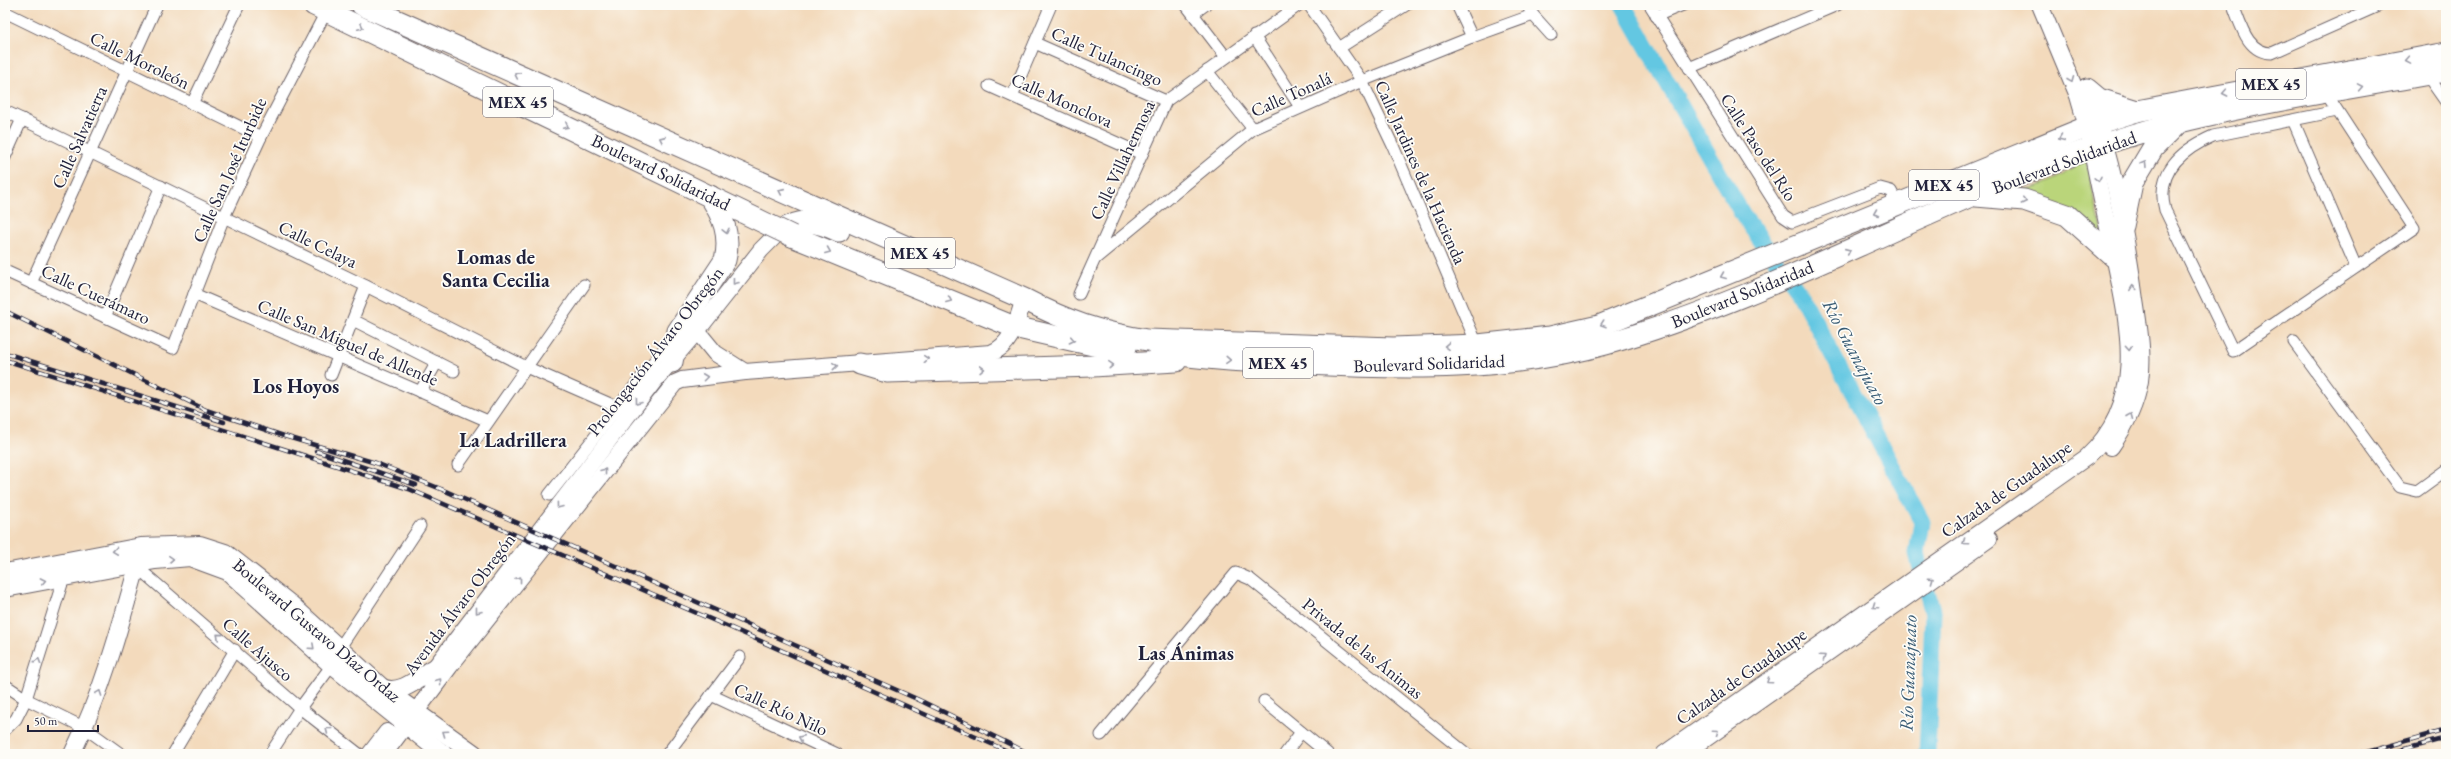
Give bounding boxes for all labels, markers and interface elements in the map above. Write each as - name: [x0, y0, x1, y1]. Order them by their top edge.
- street label: Calle Tulancingo: [1048, 21, 1166, 91]
- one-way arrow: [356, 22, 364, 30]
- street label: Calle Moroleón: [86, 26, 194, 94]
- one-way arrow: [2405, 55, 2411, 63]
- street label: Calle Tonalá: [1247, 66, 1336, 122]
- street label: Calle Monclova: [1008, 67, 1117, 133]
- road number: MEX 45: [2236, 69, 2306, 99]
- one-way arrow: [514, 72, 522, 80]
- one-way arrow: [2066, 75, 2074, 83]
- street label: Calle Jardines de la Hacienda: [1370, 76, 1472, 268]
- street label: Calle Salvatierra: [46, 81, 112, 192]
- one-way arrow: [2357, 83, 2363, 92]
- road number: MEX 45: [483, 87, 553, 117]
- street label: Calle Paso del Río: [1716, 89, 1802, 205]
- one-way arrow: [2222, 89, 2228, 97]
- street label: Calle San José Iturbide: [187, 94, 271, 246]
- street label: Calle Villahermosa: [1084, 96, 1160, 224]
- one-way arrow: [562, 121, 570, 129]
- street label: Boulevard Solidaridad: [1989, 125, 2140, 199]
- street label: Boulevard Solidaridad: [588, 128, 735, 216]
- one-way arrow: [2058, 133, 2065, 141]
- one-way arrow: [659, 135, 666, 143]
- one-way arrow: [2139, 161, 2147, 168]
- road number: MEX 45: [1909, 170, 1979, 200]
- one-way arrow: [2093, 176, 2101, 182]
- one-way arrow: [778, 188, 785, 196]
- one-way arrow: [2021, 197, 2028, 205]
- one-way arrow: [1872, 209, 1879, 217]
- street label: Calle Celaya: [275, 215, 362, 273]
- one-way arrow: [722, 228, 730, 234]
- road number: MEX 45: [885, 238, 955, 268]
- district label: Lomas de Santa Cecilia: [442, 244, 550, 293]
- one-way arrow: [824, 246, 832, 254]
- one-way arrow: [1843, 248, 1851, 256]
- street label: Boulevard Solidaridad: [1667, 255, 1817, 333]
- street label: Calle Cuerámaro: [38, 259, 154, 329]
- street label: Prolongación Álvaro Obregón: [582, 261, 729, 440]
- one-way arrow: [1720, 272, 1727, 280]
- one-way arrow: [732, 277, 739, 284]
- one-way arrow: [2129, 285, 2138, 291]
- street label: Calle San Miguel de Allende: [254, 293, 442, 391]
- water label: Río Guanajuato: [1817, 295, 1893, 409]
- one-way arrow: [945, 296, 952, 304]
- one-way arrow: [1599, 320, 1606, 328]
- one-way arrow: [1069, 336, 1075, 344]
- one-way arrow: [1444, 342, 1450, 350]
- one-way arrow: [2125, 345, 2134, 351]
- road number: MEX 45: [1243, 348, 1313, 378]
- street label: Boulevard Solidaridad: [1353, 349, 1506, 377]
- one-way arrow: [923, 355, 929, 364]
- one-way arrow: [1225, 356, 1231, 365]
- one-way arrow: [1108, 361, 1114, 370]
- one-way arrow: [832, 362, 838, 371]
- one-way arrow: [979, 365, 985, 373]
- district label: Los Hoyos: [253, 373, 339, 399]
- one-way arrow: [702, 373, 708, 382]
- one-way arrow: [636, 398, 643, 405]
- one-way arrow: [2125, 412, 2133, 419]
- district label: La Ladrillera: [459, 427, 567, 453]
- street label: Calzada de Guadalupe: [1936, 435, 2076, 543]
- one-way arrow: [599, 468, 606, 475]
- one-way arrow: [557, 502, 564, 509]
- street label: Avenida Álvaro Obregón: [398, 528, 520, 680]
- one-way arrow: [1962, 537, 1969, 545]
- one-way arrow: [112, 546, 118, 555]
- street label: Boulevard Gustavo Díaz Ordaz: [228, 553, 406, 707]
- one-way arrow: [168, 554, 174, 563]
- one-way arrow: [514, 576, 521, 583]
- one-way arrow: [40, 577, 46, 585]
- one-way arrow: [1927, 577, 1934, 585]
- street label: Privada de las Ánimas: [1298, 592, 1428, 704]
- one-way arrow: [1872, 601, 1879, 609]
- one-way arrow: [476, 607, 483, 614]
- street label: Calle Ajusco: [218, 612, 298, 686]
- water label: Río Guanajuato: [1893, 614, 1923, 732]
- street label: Calzada de Guadalupe: [1671, 622, 1811, 730]
- one-way arrow: [216, 634, 223, 641]
- district label: Las Ánimas: [1138, 640, 1234, 666]
- one-way arrow: [307, 642, 315, 649]
- one-way arrow: [1818, 655, 1825, 662]
- one-way arrow: [33, 658, 42, 665]
- one-way arrow: [1766, 676, 1773, 683]
- street label: Calle Río Nilo: [730, 677, 832, 741]
- one-way arrow: [434, 679, 441, 686]
- one-way arrow: [95, 689, 103, 696]
- scale bar: [28, 707, 98, 733]
- text: 50 m: [34, 713, 58, 729]
- one-way arrow: [326, 728, 333, 735]
- one-way arrow: [1712, 730, 1719, 737]
- one-way arrow: [442, 731, 449, 738]
- one-way arrow: [798, 735, 805, 743]

